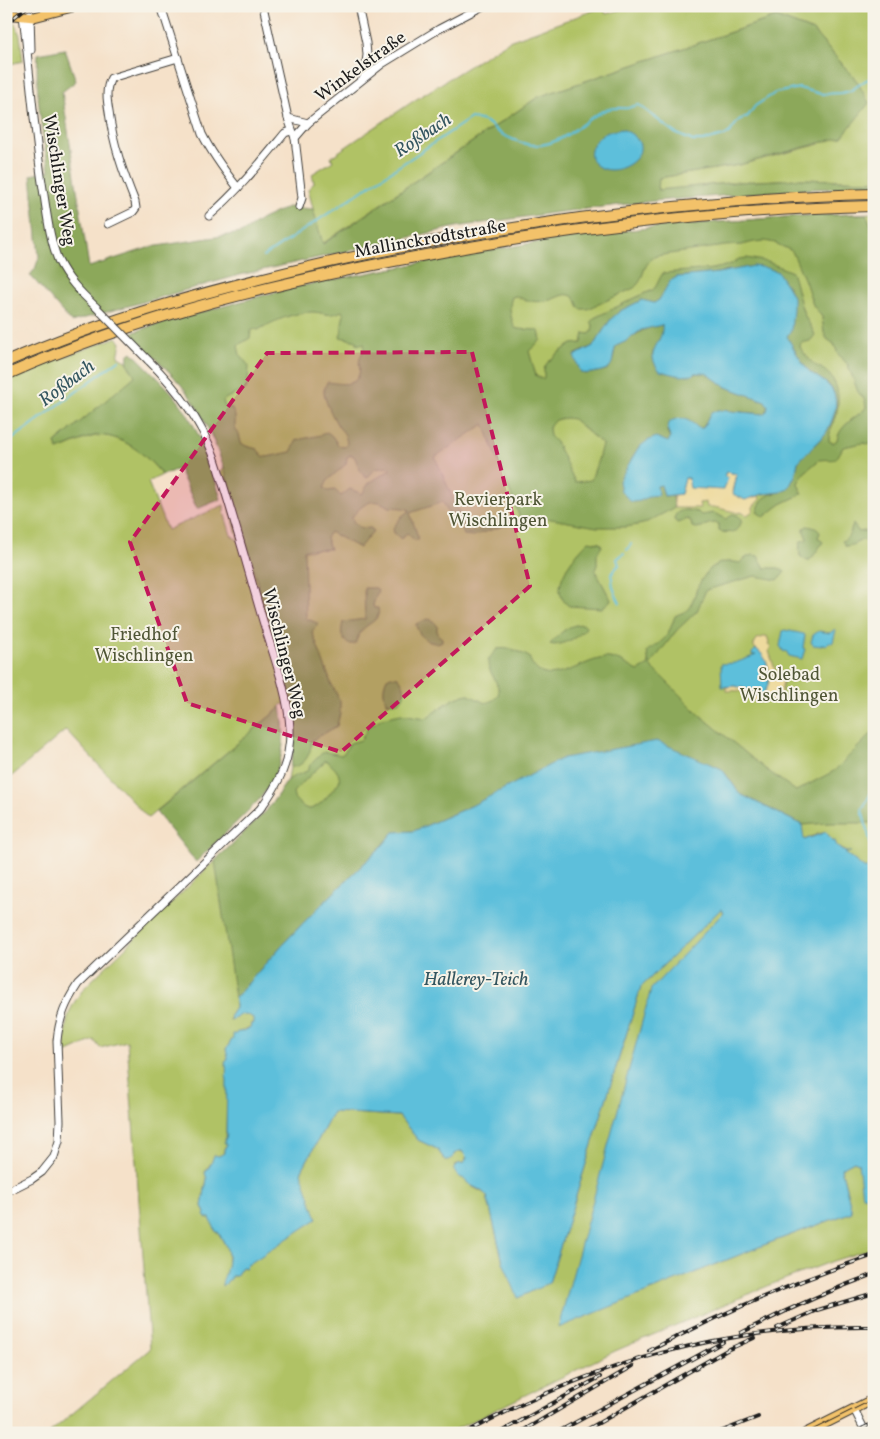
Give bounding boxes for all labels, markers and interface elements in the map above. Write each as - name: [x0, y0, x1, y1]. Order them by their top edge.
- street label: Winkelstraße: [310, 26, 411, 109]
- water label: Roßbach: [389, 107, 457, 164]
- street label: Wischlinger Weg: [36, 113, 81, 248]
- street label: Mallinckrodtstraße: [353, 214, 508, 265]
- water label: Roßbach: [34, 354, 101, 413]
- park label: Revierpark Wischlingen: [449, 488, 548, 534]
- street label: Wischlinger Weg: [255, 586, 312, 721]
- park label: Friedhof Wischlingen: [95, 623, 194, 669]
- park label: Solebad Wischlingen: [740, 663, 839, 709]
- water label: Hallerey-Teich: [424, 967, 528, 993]

